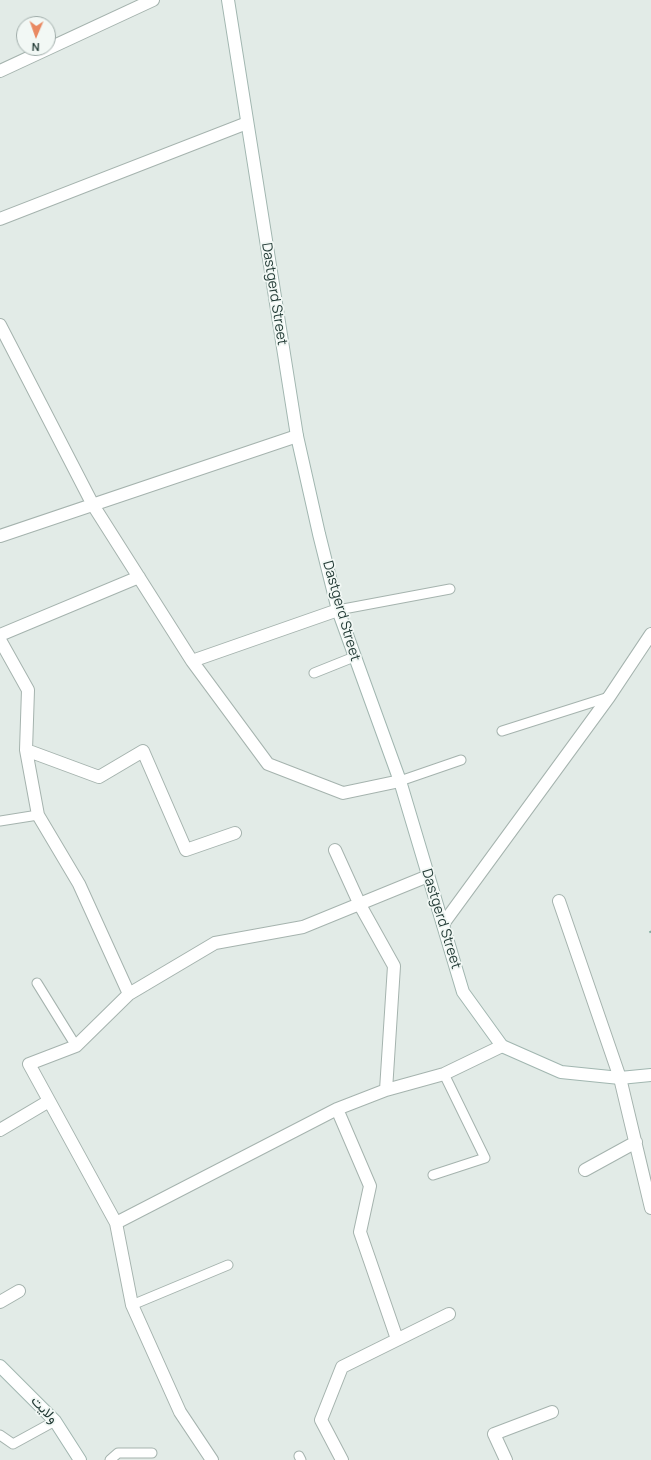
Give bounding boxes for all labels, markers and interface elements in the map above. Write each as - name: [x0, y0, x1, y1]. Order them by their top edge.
- north arrow: [16, 16, 56, 56]
- text: N: [31, 40, 40, 55]
- street label: Dastgerd Street: [258, 241, 290, 347]
- street label: Dastgerd Street: [319, 559, 363, 663]
- street label: Dastgerd Street: [418, 867, 464, 971]
- street label: ولایت: [27, 1393, 61, 1427]

